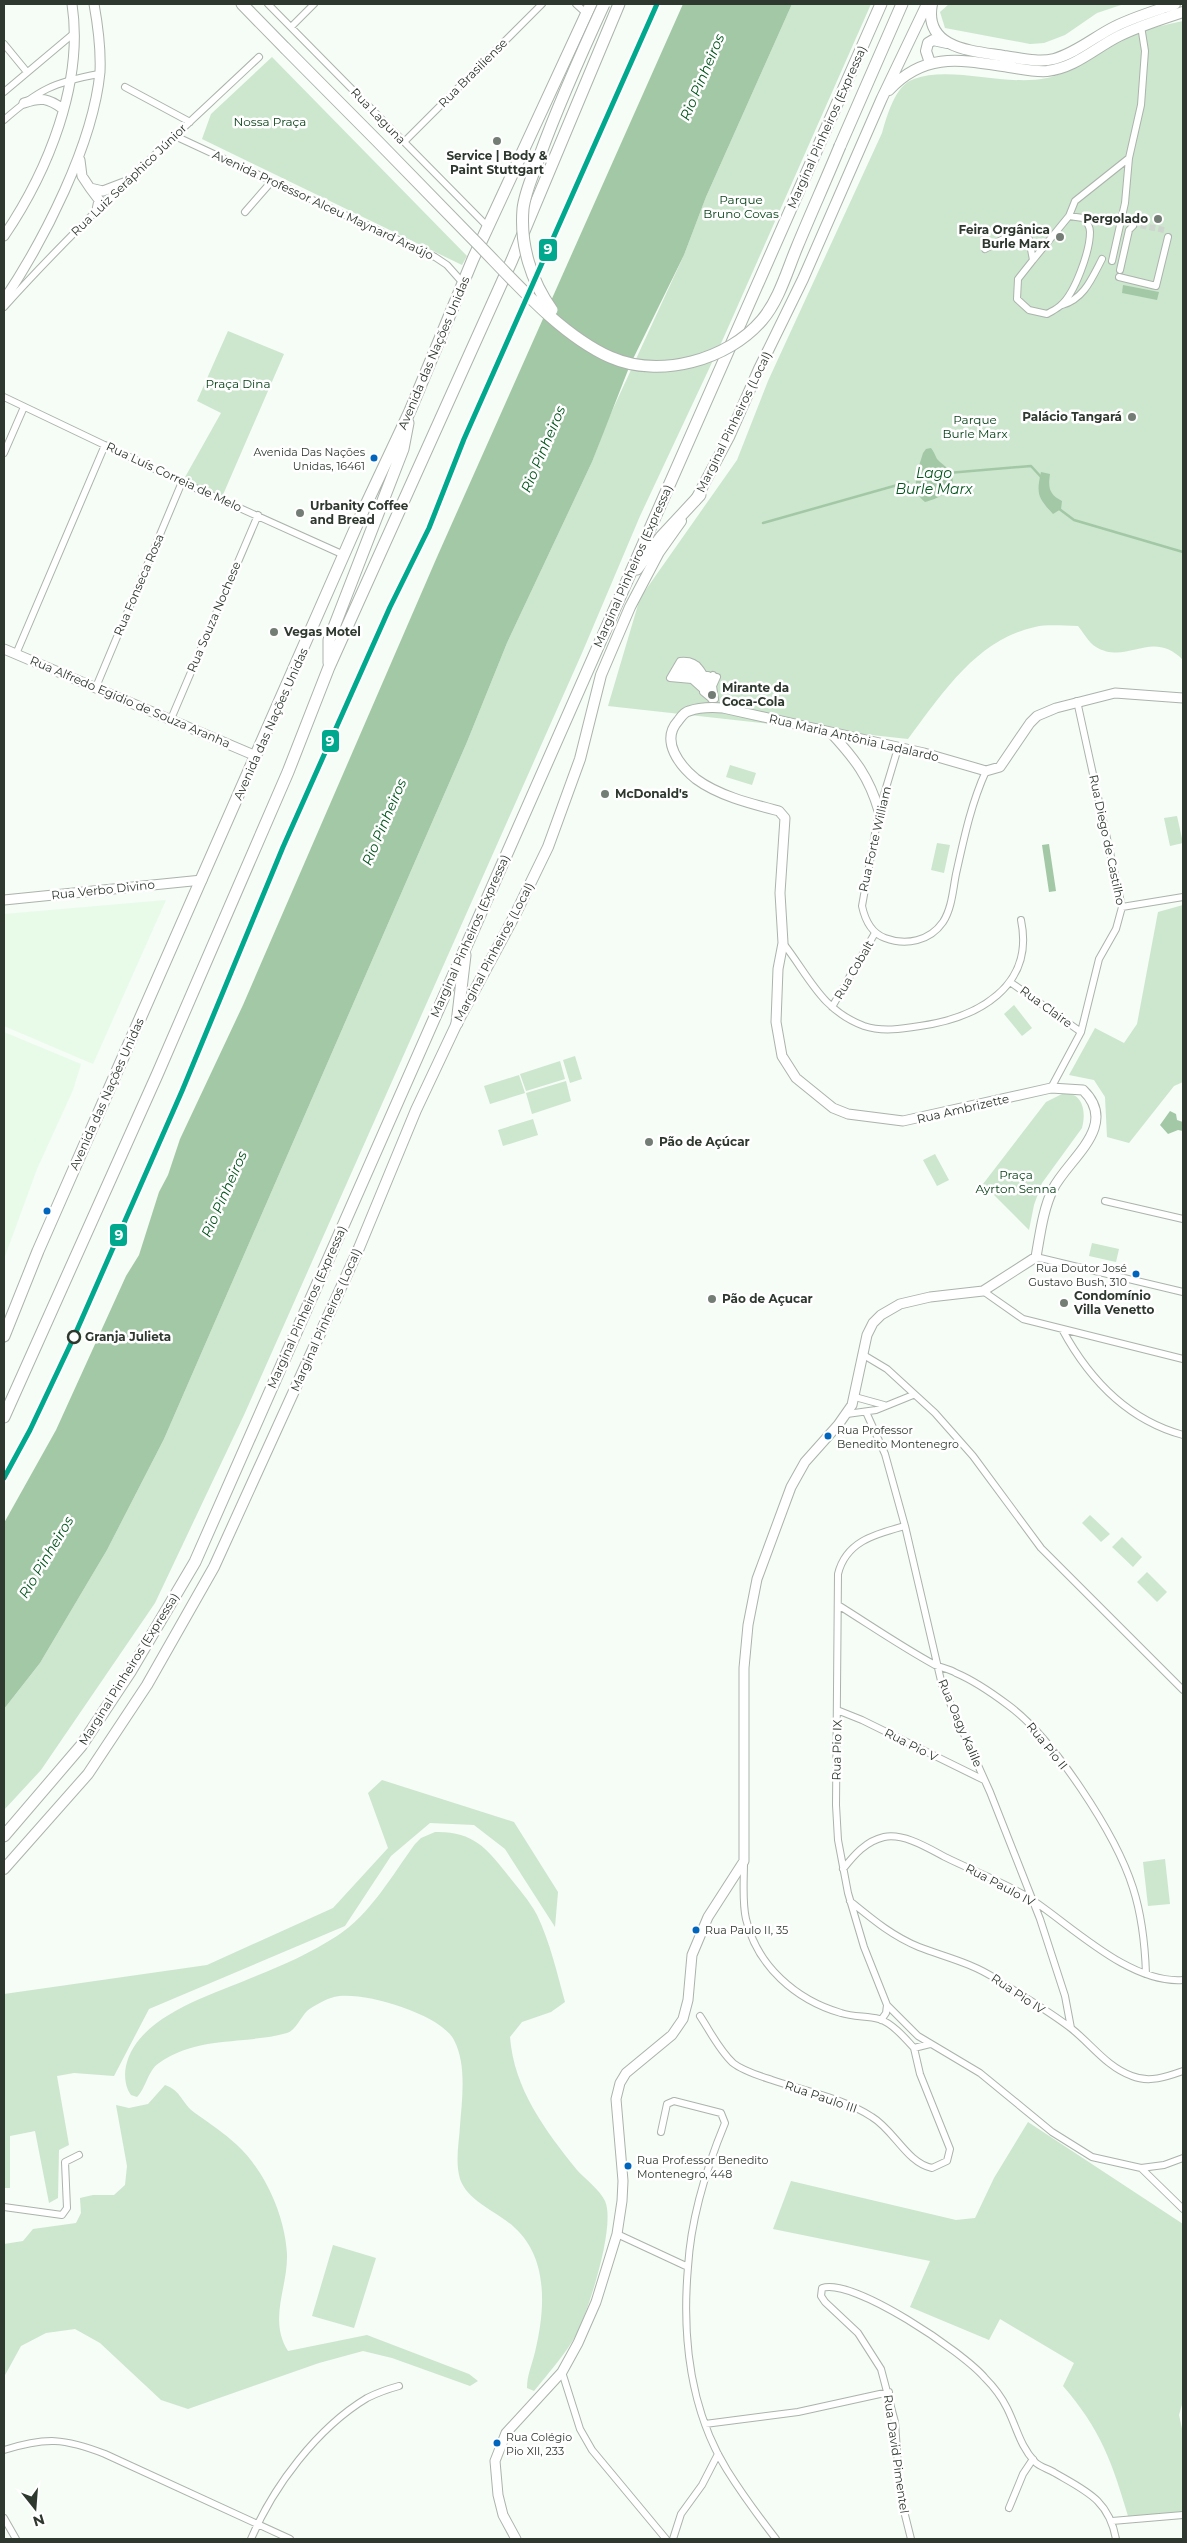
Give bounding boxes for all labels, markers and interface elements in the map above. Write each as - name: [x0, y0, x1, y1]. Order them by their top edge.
- water label: Rio Pinheiros: [676, 31, 728, 123]
- street label: Rua Brasiliense: [435, 35, 510, 110]
- street label: Marginal Pinheiros (Expressa): [784, 43, 869, 211]
- street label: Rua Laguna: [348, 84, 409, 147]
- park label: Nossa Praça: [234, 114, 306, 129]
- street label: Rua Luiz Seráphico Júnior: [68, 120, 190, 239]
- marker: Service | Body & Paint Stuttgart: [491, 135, 503, 147]
- street label: Avenida Professor Alceu Maynard Araújo: [210, 147, 436, 263]
- place label: Service | Body & Paint Stuttgart: [446, 148, 548, 177]
- park label: Parque Bruno Covas: [703, 192, 779, 221]
- place label: Pergolado: [1083, 211, 1148, 226]
- marker: Pergolado: [1152, 213, 1164, 225]
- place label: Feira Orgânica Burle Marx: [958, 222, 1051, 251]
- marker: Feira Orgânica Burle Marx: [1054, 231, 1066, 243]
- line badge: 9: [538, 238, 558, 262]
- text: 9: [544, 240, 553, 258]
- street label: Avenida das Nações Unidas: [394, 274, 473, 432]
- street label: Marginal Pinheiros (Local): [693, 349, 774, 495]
- park label: Praça Dina: [205, 376, 271, 391]
- water label: Rio Pinheiros: [517, 403, 569, 495]
- place label: Palácio Tangará: [1022, 409, 1122, 424]
- marker: Palácio Tangará: [1126, 411, 1138, 423]
- park label: Parque Burle Marx: [942, 412, 1008, 441]
- street label: Rua Luís Correia de Melo: [104, 438, 244, 515]
- place label: Avenida Das Nações Unidas, 16461: [253, 445, 366, 473]
- marker: Avenida Das Nações Unidas, 16461: [369, 453, 379, 463]
- water label: Lago Burle Marx: [895, 464, 973, 498]
- street label: Marginal Pinheiros (Expressa): [590, 482, 675, 650]
- place label: Urbanity Coffee and Bread: [310, 498, 409, 527]
- marker: Urbanity Coffee and Bread: [294, 507, 306, 519]
- street label: Rua Fonseca Rosa: [110, 532, 167, 638]
- street label: Rua Souza Nochese: [183, 559, 244, 674]
- place label: Vegas Motel: [283, 624, 361, 639]
- marker: Vegas Motel: [268, 626, 280, 638]
- street label: Avenida das Nações Unidas: [230, 645, 311, 802]
- street label: Rua Alfredo Egidio de Souza Aranha: [28, 652, 233, 751]
- place label: Mirante da Coca-Cola: [722, 680, 789, 709]
- marker: Mirante da Coca-Cola: [706, 689, 718, 701]
- street label: Rua Maria Antônia Ladalardo: [768, 711, 941, 764]
- line badge: 9: [321, 729, 340, 753]
- text: 9: [326, 732, 335, 750]
- street label: Rua Diego de Castilho: [1086, 773, 1129, 907]
- water label: Rio Pinheiros: [358, 776, 410, 868]
- street label: Rua Forte William: [855, 785, 894, 893]
- place label: McDonald's: [615, 786, 689, 801]
- marker: McDonald's: [599, 788, 611, 800]
- street label: Marginal Pinheiros (Expressa): [427, 852, 512, 1020]
- street label: Rua Verbo Divino: [50, 877, 155, 902]
- street label: Marginal Pinheiros (Local): [450, 880, 537, 1024]
- street label: Rua Cobalt: [831, 937, 877, 1002]
- street label: Rua Claire: [1017, 983, 1075, 1031]
- street label: Avenida das Nações Unidas: [66, 1015, 147, 1172]
- street label: Rua Ambrizette: [915, 1091, 1010, 1126]
- place label: Pão de Açúcar: [659, 1134, 750, 1149]
- marker: Pão de Açúcar: [643, 1136, 655, 1148]
- water label: Rio Pinheiros: [197, 1148, 251, 1240]
- park label: Praça Ayrton Senna: [975, 1167, 1057, 1196]
- unlabelled marker: [42, 1206, 52, 1216]
- line badge: 9: [109, 1223, 128, 1247]
- street label: Marginal Pinheiros (Expressa): [264, 1223, 349, 1391]
- text: 9: [115, 1226, 124, 1244]
- street label: Marginal Pinheiros (Local): [287, 1246, 364, 1394]
- place label: Rua Doutor José Gustavo Bush, 310: [1028, 1261, 1127, 1289]
- marker: Rua Doutor José Gustavo Bush, 310: [1131, 1269, 1141, 1279]
- place label: Condomínio Villa Venetto: [1073, 1288, 1154, 1317]
- place label: Pão de Açucar: [722, 1291, 813, 1306]
- marker: Pão de Açucar: [706, 1293, 718, 1305]
- marker: Condomínio Villa Venetto: [1058, 1297, 1070, 1309]
- place label: Granja Julieta: [85, 1329, 171, 1344]
- marker: Granja Julieta: [67, 1330, 81, 1344]
- place label: Rua Professor Benedito Montenegro: [837, 1423, 959, 1451]
- marker: Rua Professor Benedito Montenegro: [823, 1431, 833, 1441]
- water label: Rio Pinheiros: [15, 1513, 78, 1601]
- street label: Marginal Pinheiros (Expressa): [75, 1590, 182, 1748]
- street label: Rua Oagy Kalile: [935, 1676, 986, 1769]
- street label: Rua Pio IX: [828, 1719, 845, 1780]
- street label: Rua Pio II: [1024, 1719, 1071, 1772]
- street label: Rua Pio V: [882, 1725, 941, 1765]
- street label: Rua Paulo IV: [963, 1860, 1038, 1909]
- place label: Rua Paulo II, 35: [705, 1923, 788, 1937]
- marker: Rua Paulo II, 35: [691, 1925, 701, 1935]
- street label: Rua Pio IV: [989, 1970, 1048, 2017]
- street label: Rua Paulo III: [783, 2077, 859, 2116]
- place label: Rua Prof.essor Benedito Montenegro, 448: [637, 2153, 768, 2181]
- marker: Rua Prof.essor Benedito Montenegro, 448: [623, 2161, 633, 2171]
- street label: Rua David Pimentel: [881, 2394, 912, 2514]
- place label: Rua Colégio Pio XII, 233: [506, 2430, 572, 2458]
- marker: Rua Colégio Pio XII, 233: [492, 2438, 502, 2448]
- north arrow: [10, 2483, 60, 2533]
- text: N: [31, 2510, 47, 2531]

